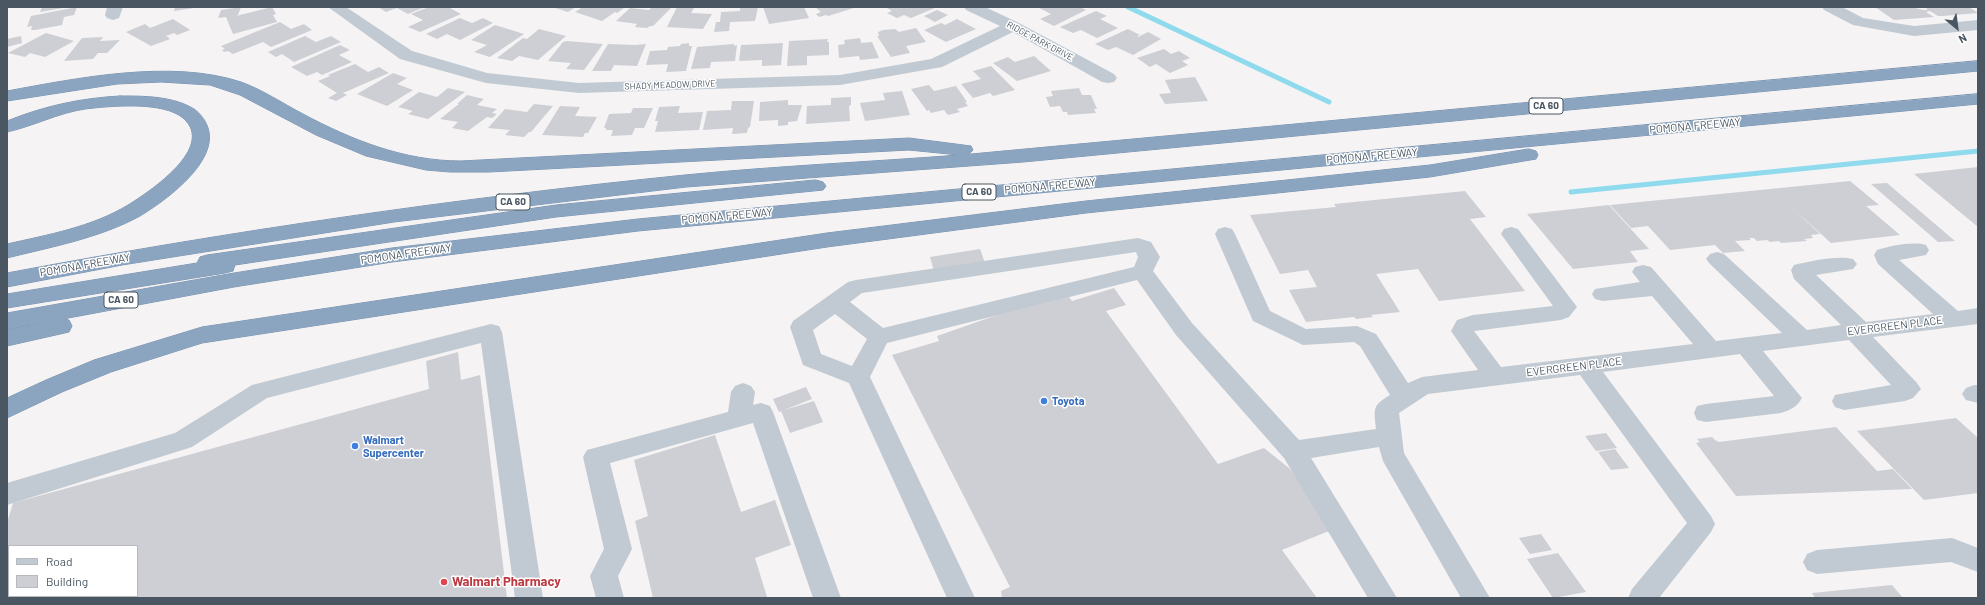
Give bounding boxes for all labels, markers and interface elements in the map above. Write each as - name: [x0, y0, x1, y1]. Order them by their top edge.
- north arrow: [1937, 8, 1977, 48]
- street label: RIDGE PARK DRIVE: [1005, 19, 1075, 63]
- text: N: [1957, 31, 1969, 46]
- street label: SHADY MEADOW DRIVE: [624, 78, 716, 92]
- road number: CA 60: [1529, 98, 1563, 114]
- street label: POMONA FREEWAY: [1649, 115, 1741, 137]
- street label: POMONA FREEWAY: [1326, 145, 1418, 167]
- street label: POMONA FREEWAY: [1004, 175, 1096, 197]
- road number: CA 60: [962, 184, 996, 200]
- road number: CA 60: [496, 194, 530, 210]
- street label: POMONA FREEWAY: [681, 205, 773, 227]
- street label: POMONA FREEWAY: [360, 241, 452, 267]
- street label: POMONA FREEWAY: [39, 251, 131, 279]
- road number: CA 60: [104, 292, 138, 308]
- street label: EVERGREEN PLACE: [1847, 314, 1943, 338]
- street label: EVERGREEN PLACE: [1526, 355, 1622, 379]
- place label: Toyota: [1052, 394, 1084, 408]
- marker: Toyota: [1039, 396, 1049, 406]
- place label: Walmart Supercenter: [363, 433, 424, 459]
- marker: Walmart Supercenter: [350, 441, 360, 451]
- legend: [8, 545, 138, 597]
- text: Road: [46, 554, 73, 568]
- text: Building: [46, 574, 88, 588]
- place label: Walmart Pharmacy: [452, 574, 561, 590]
- marker: Walmart Pharmacy: [439, 577, 449, 587]

